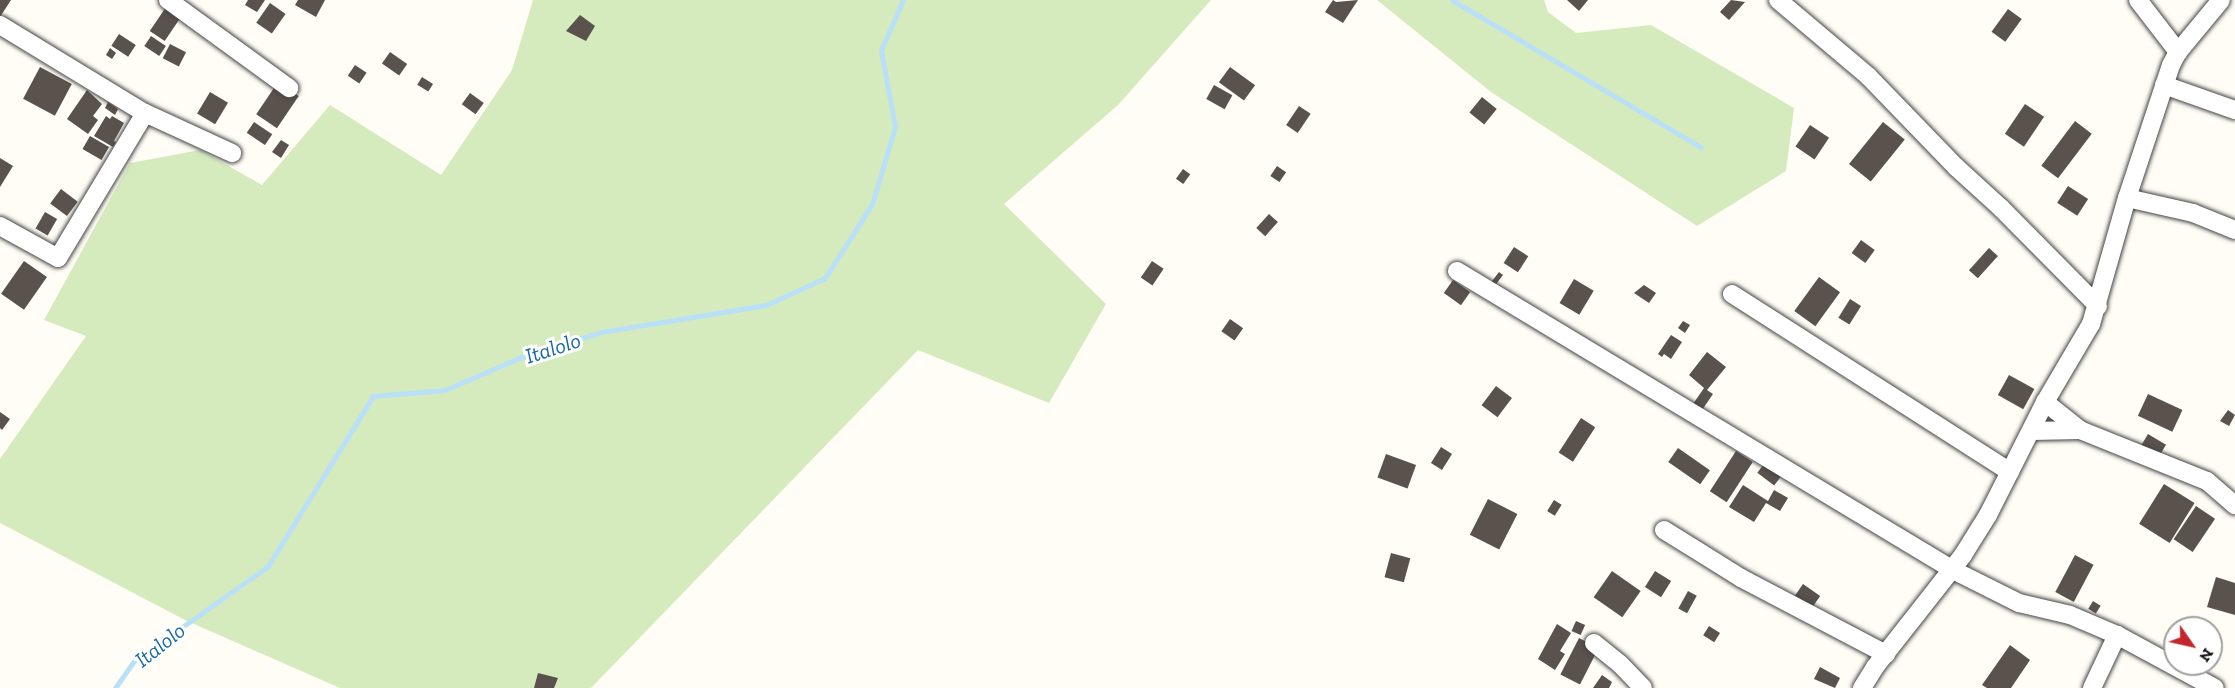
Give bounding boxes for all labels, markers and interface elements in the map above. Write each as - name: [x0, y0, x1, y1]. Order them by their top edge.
- water label: Italolo: [522, 327, 584, 369]
- north arrow: [2163, 616, 2223, 676]
- water label: Italolo: [130, 617, 190, 673]
- text: N: [2195, 645, 2218, 666]

